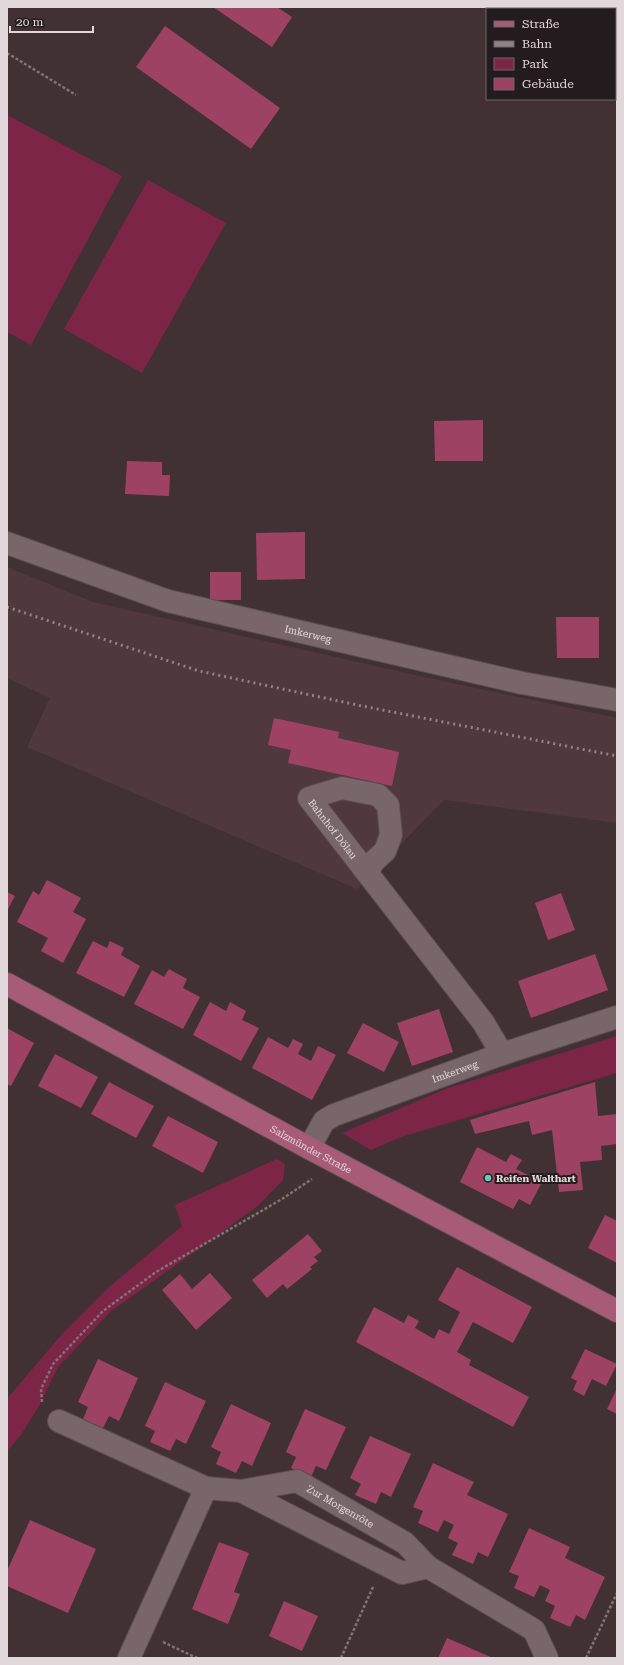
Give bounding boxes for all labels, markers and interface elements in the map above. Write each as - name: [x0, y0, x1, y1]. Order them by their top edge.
- scale bar: [10, 8, 93, 34]
- legend: [486, 8, 616, 100]
- text: 20 m: [16, 15, 43, 29]
- text: Straße: [522, 17, 560, 31]
- text: Bahn: [522, 37, 552, 51]
- text: Park: [522, 57, 549, 71]
- text: Gebäude: [522, 77, 574, 91]
- street label: Imkerweg: [284, 623, 333, 645]
- street label: Bahnhof Dölau: [306, 797, 360, 862]
- street label: Imkerweg: [431, 1058, 480, 1085]
- street label: Salzmünder Straße: [268, 1123, 354, 1176]
- marker: Reifen Walthart: [483, 1173, 493, 1183]
- place label: Reifen Walthart: [496, 1173, 576, 1184]
- street label: Zur Morgenröte: [305, 1483, 376, 1530]

